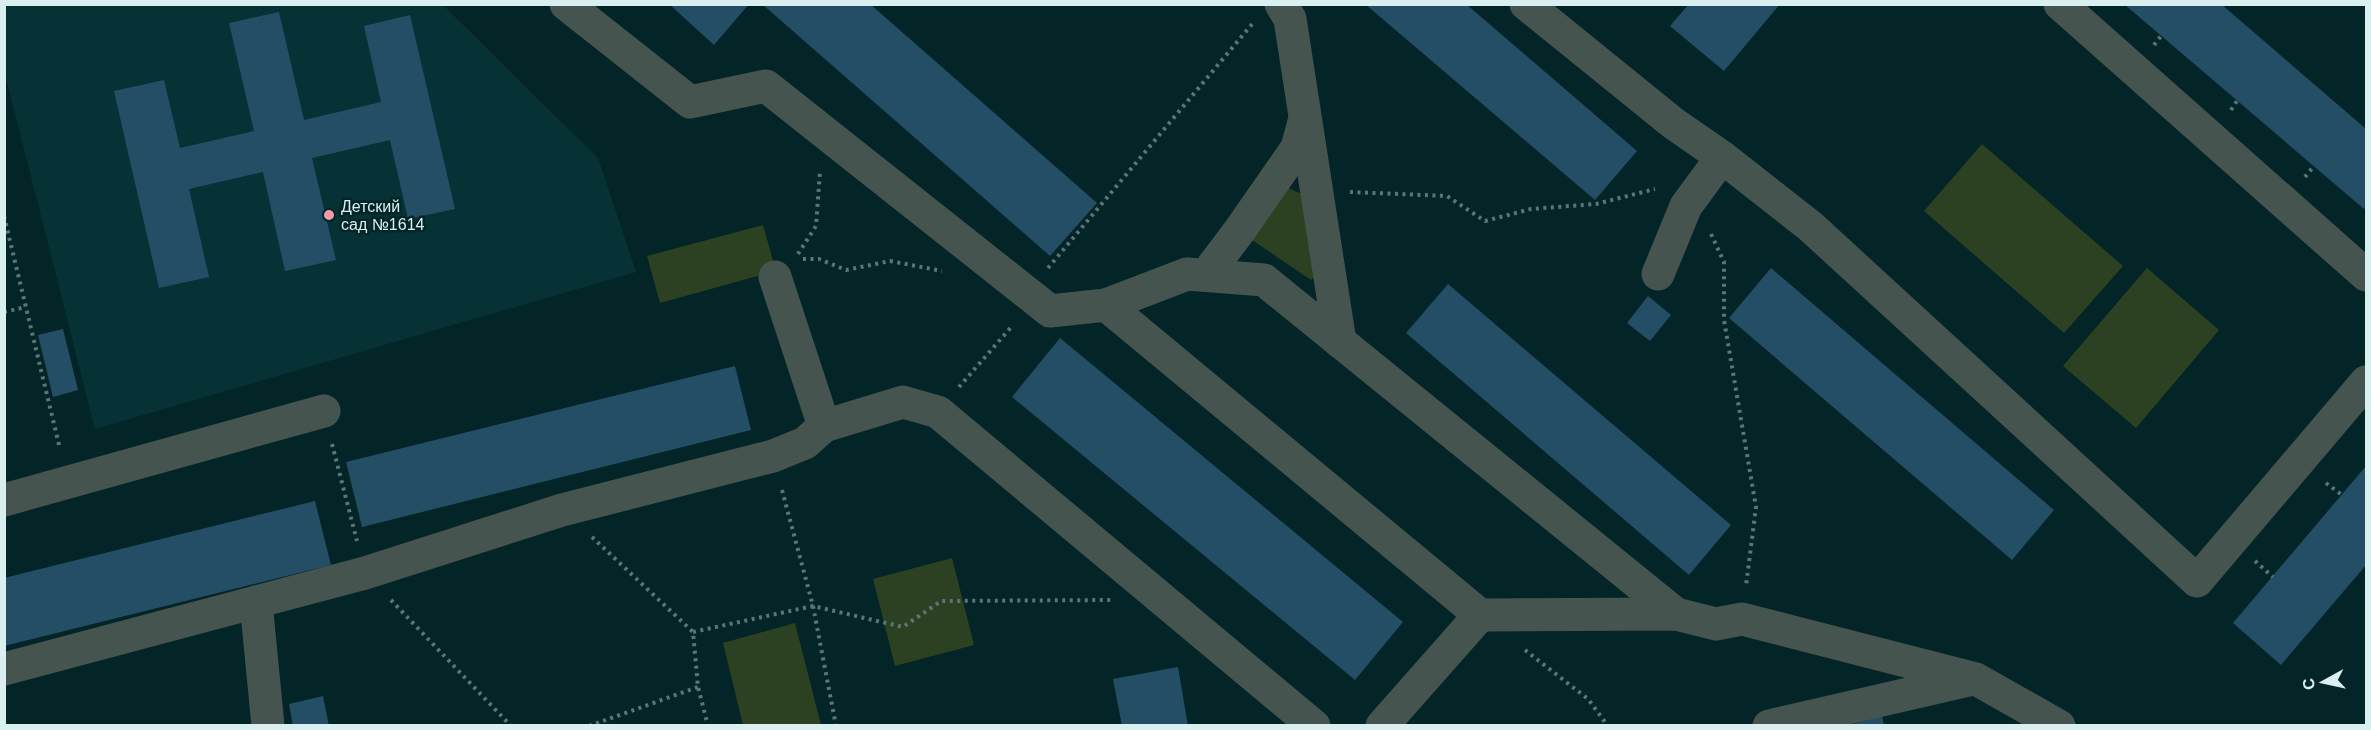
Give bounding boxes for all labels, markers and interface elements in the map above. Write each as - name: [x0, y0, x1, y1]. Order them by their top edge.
- place label: Детский сад №1614: [341, 198, 425, 233]
- marker: Детский сад №1614: [322, 208, 336, 222]
- north arrow: [2293, 652, 2353, 712]
- text: С: [2299, 677, 2318, 691]

